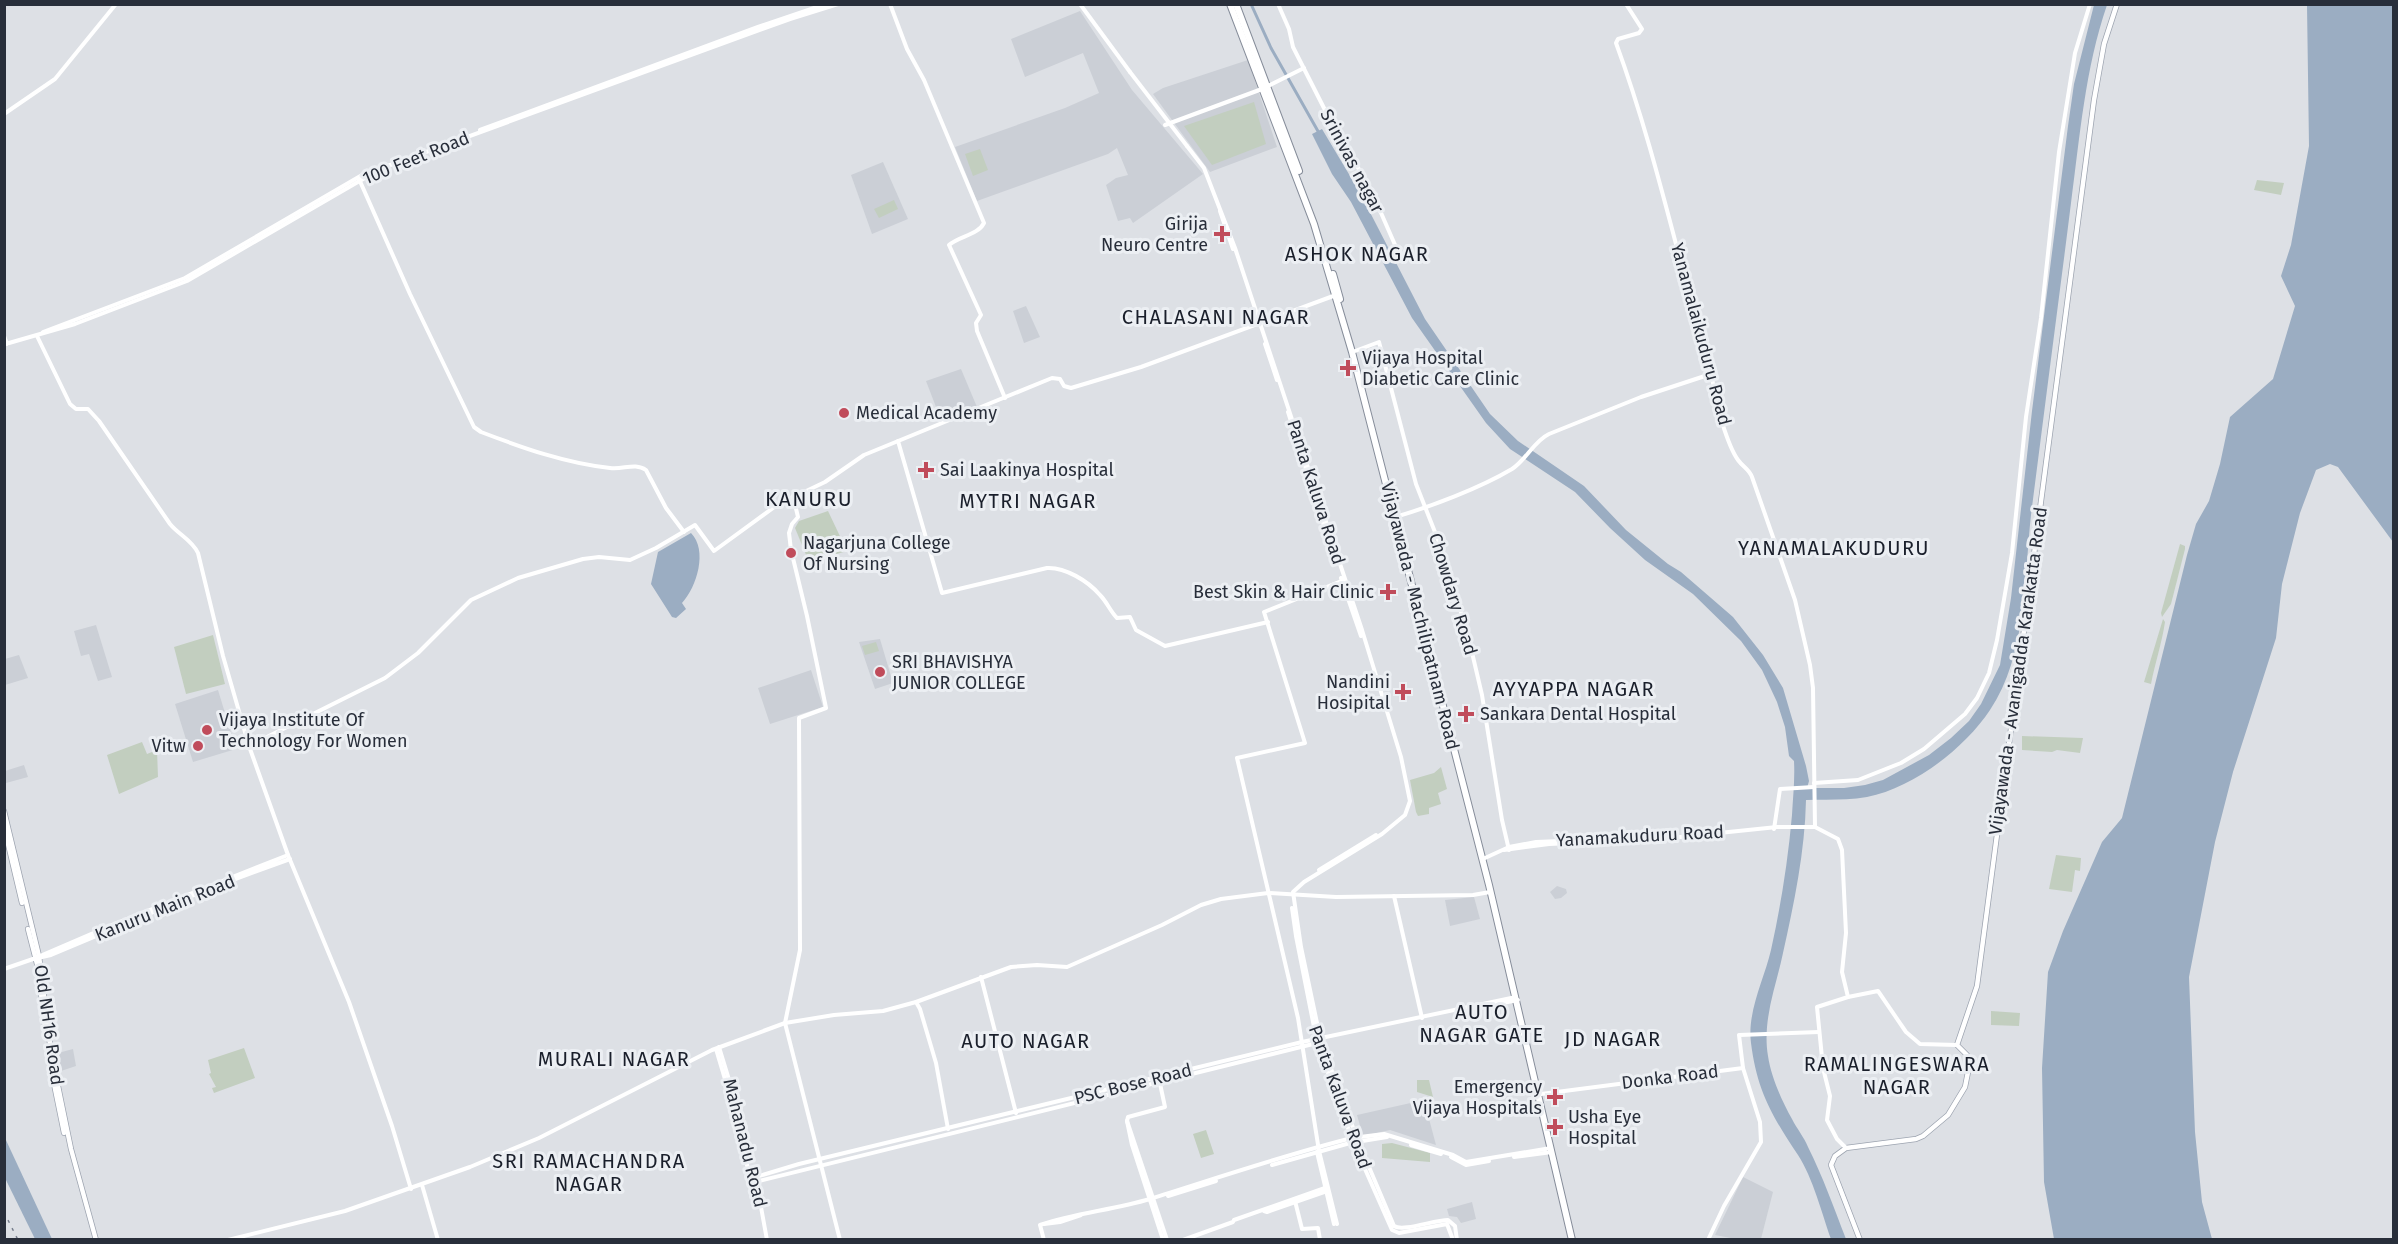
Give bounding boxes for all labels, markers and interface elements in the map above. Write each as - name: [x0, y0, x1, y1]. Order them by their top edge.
- street label: Srinivas nagar: [1315, 105, 1389, 217]
- street label: 100 Feet Road: [359, 127, 473, 189]
- place label: Girija Neuro Centre: [1101, 213, 1208, 256]
- marker: Girija Neuro Centre: [1213, 225, 1231, 243]
- street label: Yanamalaikuduru Road: [1666, 240, 1736, 428]
- district label: ASHOK NAGAR: [1285, 242, 1429, 266]
- district label: CHALASANI NAGAR: [1122, 305, 1310, 329]
- place label: Vijaya Hospital Diabetic Care Clinic: [1362, 347, 1519, 390]
- marker: Vijaya Hospital Diabetic Care Clinic: [1339, 359, 1357, 377]
- place label: Medical Academy: [856, 402, 997, 424]
- marker: Medical Academy: [837, 406, 851, 420]
- street label: Panta Kaluva Road: [1282, 417, 1350, 567]
- place label: Sai Laakinya Hospital: [940, 459, 1114, 481]
- marker: Sai Laakinya Hospital: [917, 461, 935, 479]
- street label: Vijayawada - Machilipatnam Road: [1376, 480, 1464, 752]
- district label: KANURU: [765, 486, 853, 512]
- district label: MYTRI NAGAR: [959, 489, 1097, 513]
- street label: Vijayawada - Avanigadda Karakatta Road: [1984, 506, 2052, 836]
- street label: Chowdary Road: [1424, 530, 1482, 658]
- place label: Nagarjuna College Of Nursing: [803, 532, 951, 575]
- district label: YANAMALAKUDURU: [1738, 536, 1930, 560]
- marker: Nagarjuna College Of Nursing: [784, 546, 798, 560]
- place label: Best Skin & Hair Clinic: [1193, 581, 1374, 603]
- marker: Best Skin & Hair Clinic: [1379, 583, 1397, 601]
- place label: SRI BHAVISHYA JUNIOR COLLEGE: [892, 651, 1026, 694]
- marker: SRI BHAVISHYA JUNIOR COLLEGE: [873, 665, 887, 679]
- place label: Nandini Hosipital: [1317, 671, 1390, 714]
- district label: AYYAPPA NAGAR: [1493, 677, 1655, 701]
- marker: Nandini Hosipital: [1394, 683, 1412, 701]
- place label: Sankara Dental Hospital: [1480, 703, 1676, 725]
- marker: Sankara Dental Hospital: [1457, 705, 1475, 723]
- place label: Vijaya Institute Of Technology For Women: [219, 709, 407, 752]
- marker: Vijaya Institute Of Technology For Women: [200, 723, 214, 737]
- place label: Vitw: [152, 735, 186, 757]
- marker: Vitw: [191, 739, 205, 753]
- street label: Yanamakuduru Road: [1555, 821, 1725, 851]
- street label: Kanuru Main Road: [92, 870, 238, 946]
- street label: Old NH16 Road: [30, 963, 68, 1087]
- district label: AUTO NAGAR GATE: [1419, 1000, 1545, 1047]
- street label: Panta Kaluva Road: [1304, 1022, 1376, 1172]
- district label: JD NAGAR: [1564, 1027, 1662, 1051]
- district label: AUTO NAGAR: [961, 1029, 1091, 1053]
- district label: MURALI NAGAR: [538, 1047, 690, 1071]
- district label: RAMALINGESWARA NAGAR: [1804, 1052, 1990, 1099]
- street label: PSC Bose Road: [1072, 1059, 1194, 1109]
- street label: Donka Road: [1620, 1060, 1720, 1094]
- street label: Mahanadu Road: [718, 1076, 772, 1210]
- place label: Emergency Vijaya Hospitals: [1413, 1076, 1542, 1119]
- marker: Emergency Vijaya Hospitals: [1546, 1088, 1564, 1106]
- place label: Usha Eye Hospital: [1568, 1106, 1641, 1149]
- marker: Usha Eye Hospital: [1546, 1118, 1564, 1136]
- district label: SRI RAMACHANDRA NAGAR: [492, 1149, 686, 1196]

